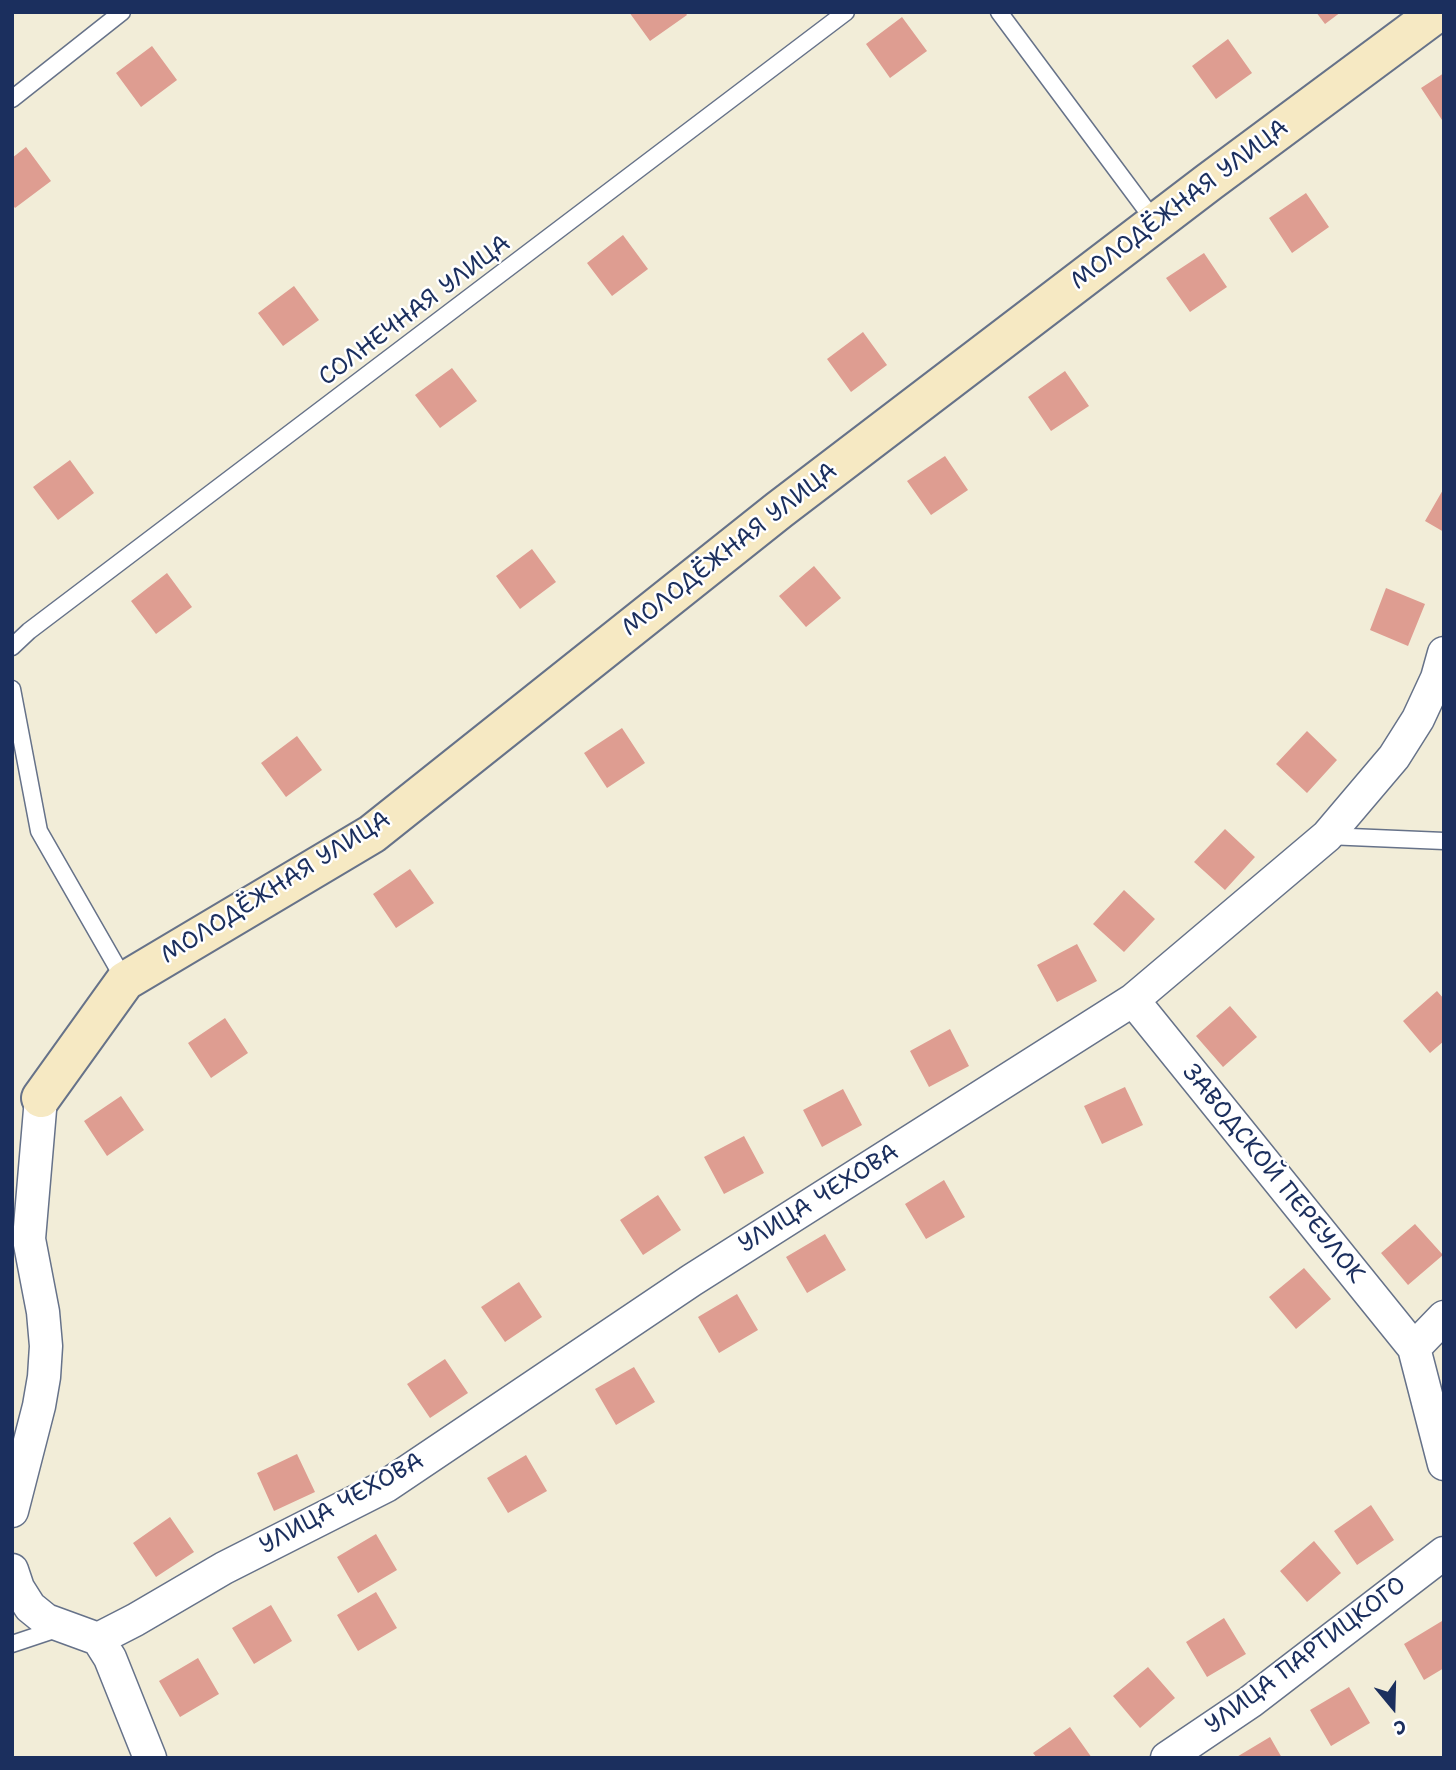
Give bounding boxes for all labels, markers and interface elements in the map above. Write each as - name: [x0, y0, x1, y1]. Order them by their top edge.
- street label: МОЛОДЁЖНАЯ УЛИЦА: [1065, 114, 1295, 296]
- street label: СОЛНЕЧНАЯ УЛИЦА: [314, 230, 516, 392]
- street label: МОЛОДЁЖНАЯ УЛИЦА: [617, 457, 843, 643]
- street label: МОЛОДЁЖНАЯ УЛИЦА: [156, 805, 396, 971]
- street label: ЗАВОДСКОЙ ПЕРЕУЛОК: [1176, 1059, 1370, 1289]
- street label: УЛИЦА ЧЕХОВА: [734, 1138, 904, 1260]
- street label: УЛИЦА ЧЕХОВА: [255, 1447, 429, 1561]
- street label: УЛИЦА ПАРТИЦКОГО: [1200, 1571, 1412, 1741]
- north arrow: [1358, 1672, 1428, 1742]
- text: С: [1390, 1714, 1410, 1741]

